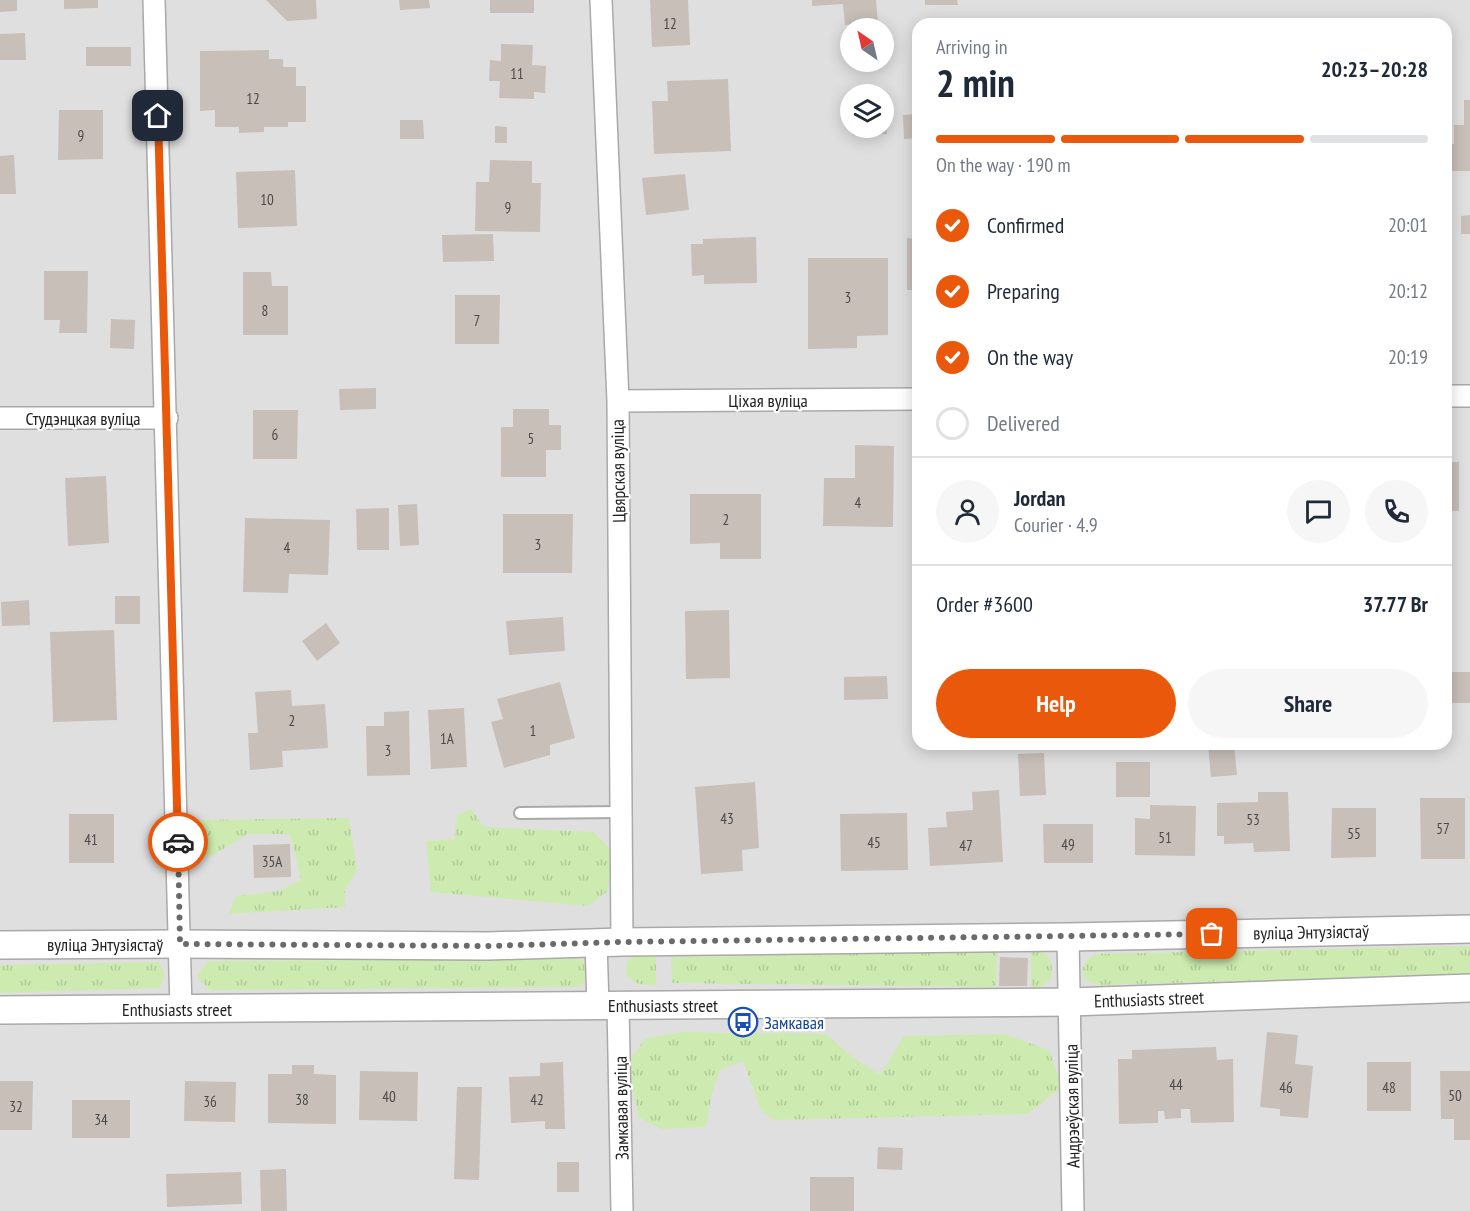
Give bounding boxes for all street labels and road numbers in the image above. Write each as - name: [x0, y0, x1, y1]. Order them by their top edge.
- street label: Ціхая вуліца: [728, 389, 808, 412]
- street label: Студэнцкая вуліца: [25, 407, 141, 430]
- street label: Цвярская вуліца: [606, 419, 630, 523]
- street label: вуліца Энтузіястаў: [1253, 919, 1369, 945]
- street label: вуліца Энтузіястаў: [47, 933, 163, 956]
- street label: Enthusiasts street: [1094, 986, 1204, 1012]
- street label: Enthusiasts street: [608, 994, 718, 1017]
- street label: Enthusiasts street: [122, 998, 232, 1021]
- street label: Андрэеўская вуліца: [1059, 1044, 1085, 1168]
- street label: Замкавая вуліца: [609, 1056, 633, 1160]

